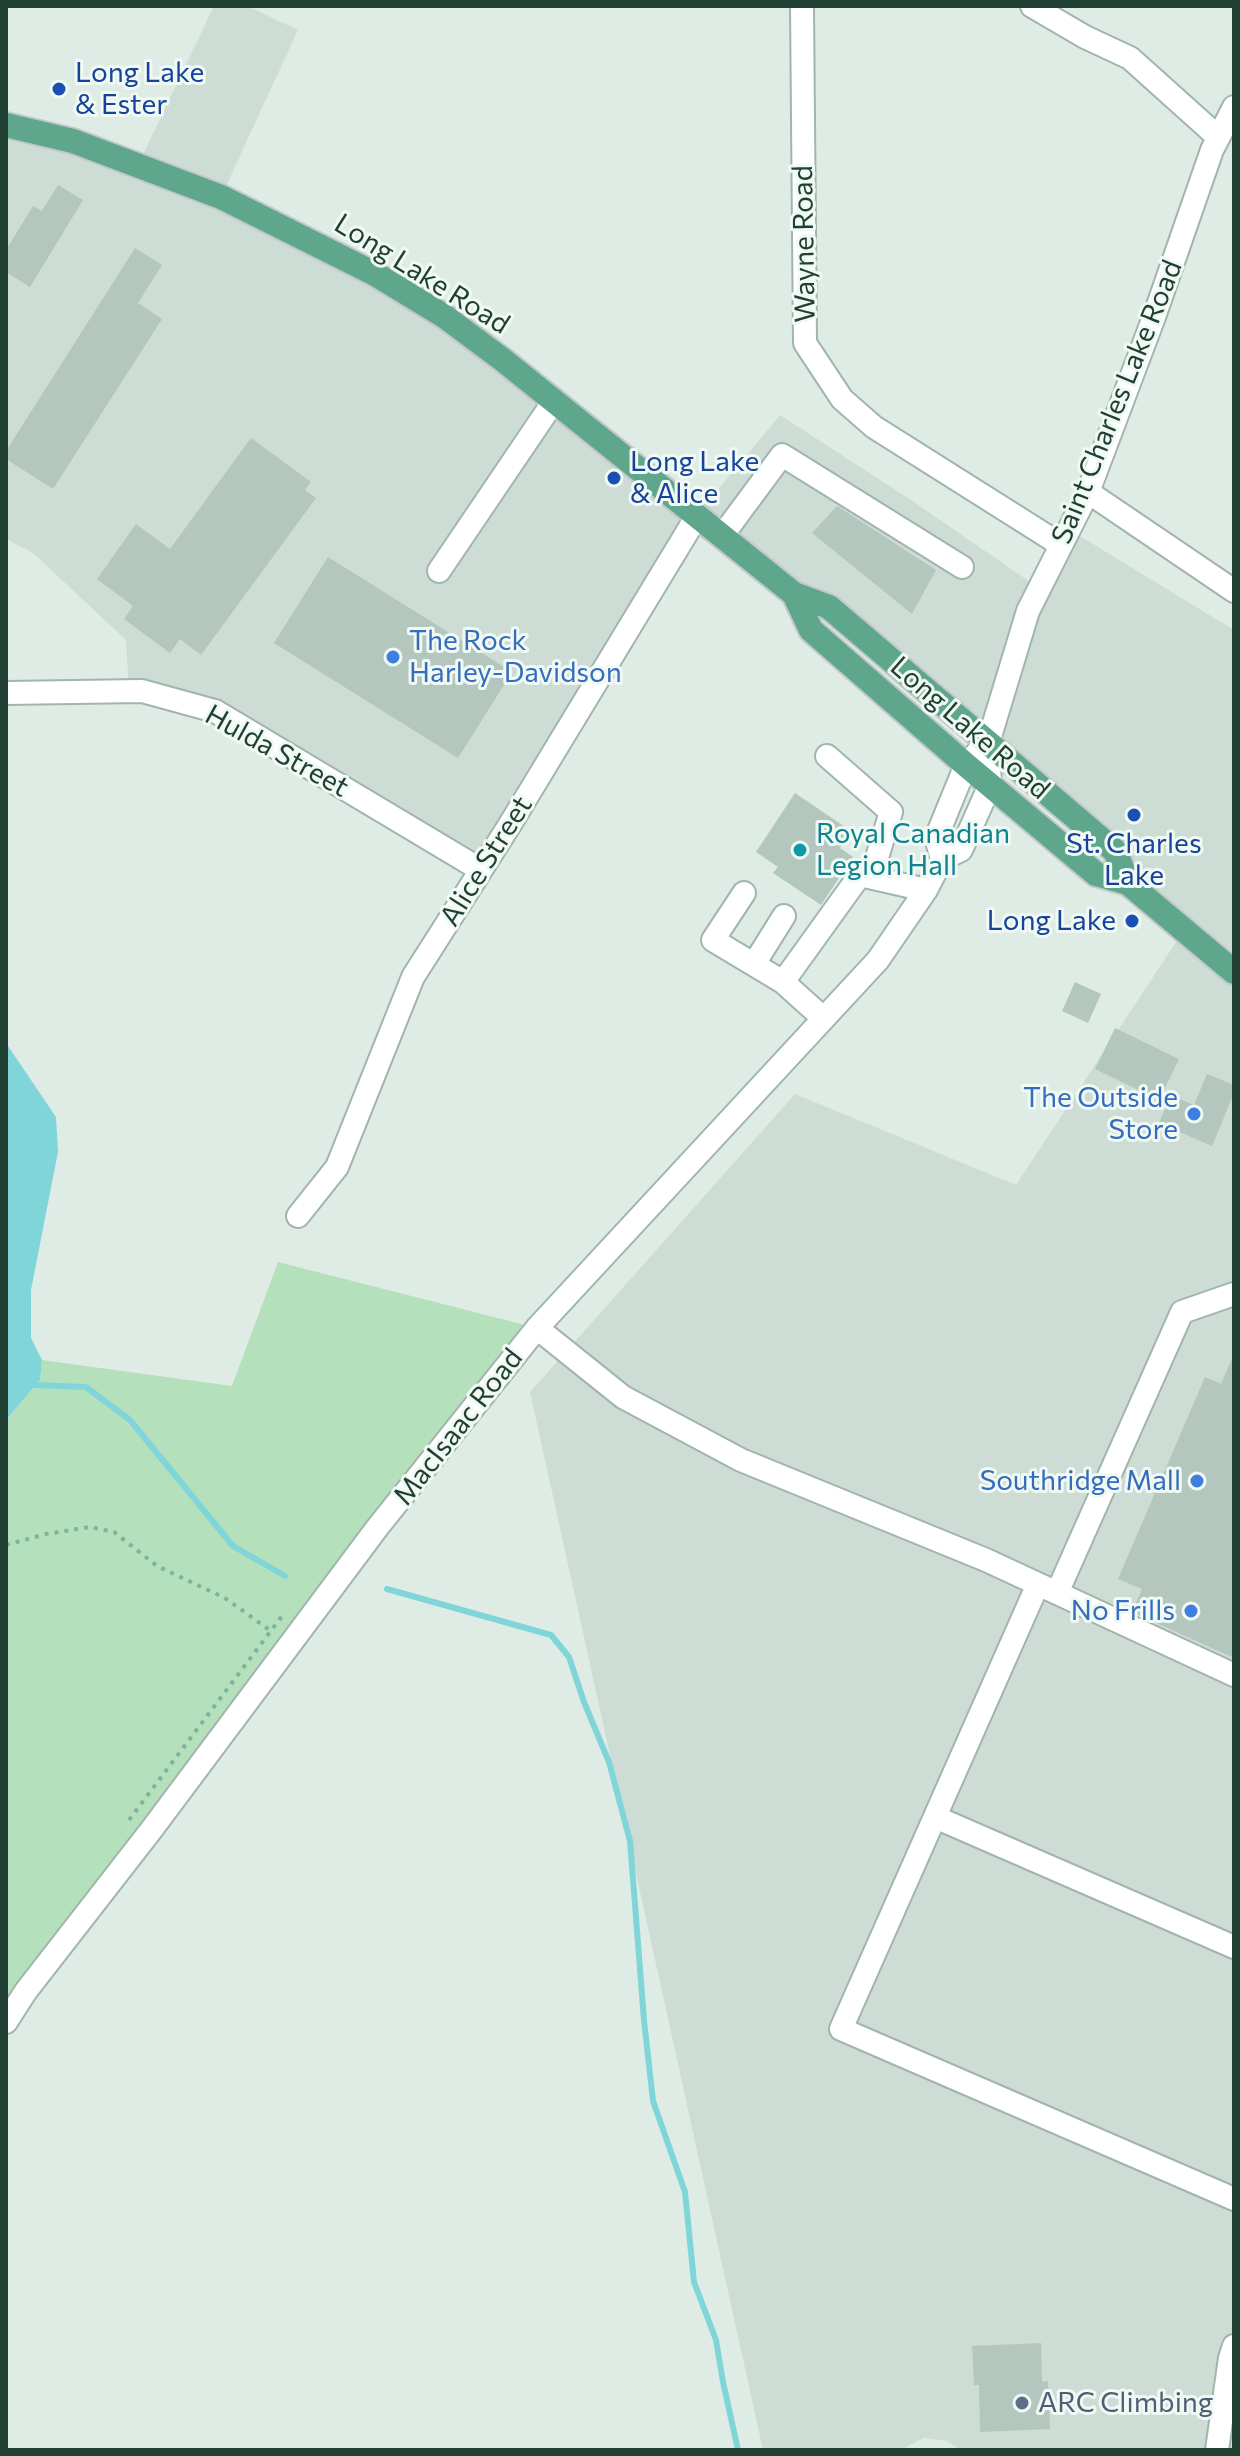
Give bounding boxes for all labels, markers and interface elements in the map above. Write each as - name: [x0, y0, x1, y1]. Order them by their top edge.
- place label: Long Lake & Ester: [75, 56, 204, 122]
- marker: Long Lake & Ester: [50, 80, 68, 98]
- street label: Wayne Road: [786, 165, 822, 323]
- street label: Long Lake Road: [328, 207, 516, 341]
- street label: Saint Charles Lake Road: [1045, 255, 1189, 549]
- place label: Long Lake & Alice: [630, 445, 759, 511]
- marker: Long Lake & Alice: [605, 469, 623, 487]
- place label: The Rock Harley-Davidson: [409, 624, 622, 690]
- marker: The Rock Harley-Davidson: [384, 648, 402, 666]
- street label: Long Lake Road: [883, 650, 1057, 806]
- street label: Hulda Street: [199, 698, 355, 804]
- street label: Alice Street: [433, 790, 539, 932]
- marker: St. Charles Lake: [1125, 806, 1143, 824]
- place label: Royal Canadian Legion Hall: [816, 817, 1010, 883]
- place label: St. Charles Lake: [1066, 827, 1202, 893]
- marker: Royal Canadian Legion Hall: [791, 841, 809, 859]
- place label: Long Lake: [987, 904, 1116, 938]
- marker: Long Lake: [1123, 912, 1141, 930]
- place label: The Outside Store: [1023, 1081, 1178, 1147]
- marker: The Outside Store: [1185, 1105, 1203, 1123]
- street label: MacIsaac Road: [386, 1342, 530, 1512]
- place label: Southridge Mall: [980, 1464, 1181, 1498]
- marker: Southridge Mall: [1188, 1472, 1206, 1490]
- place label: No Frills: [1071, 1594, 1175, 1628]
- marker: No Frills: [1182, 1602, 1200, 1620]
- place label: ARC Climbing: [1038, 2386, 1213, 2420]
- marker: ARC Climbing: [1013, 2394, 1031, 2412]

